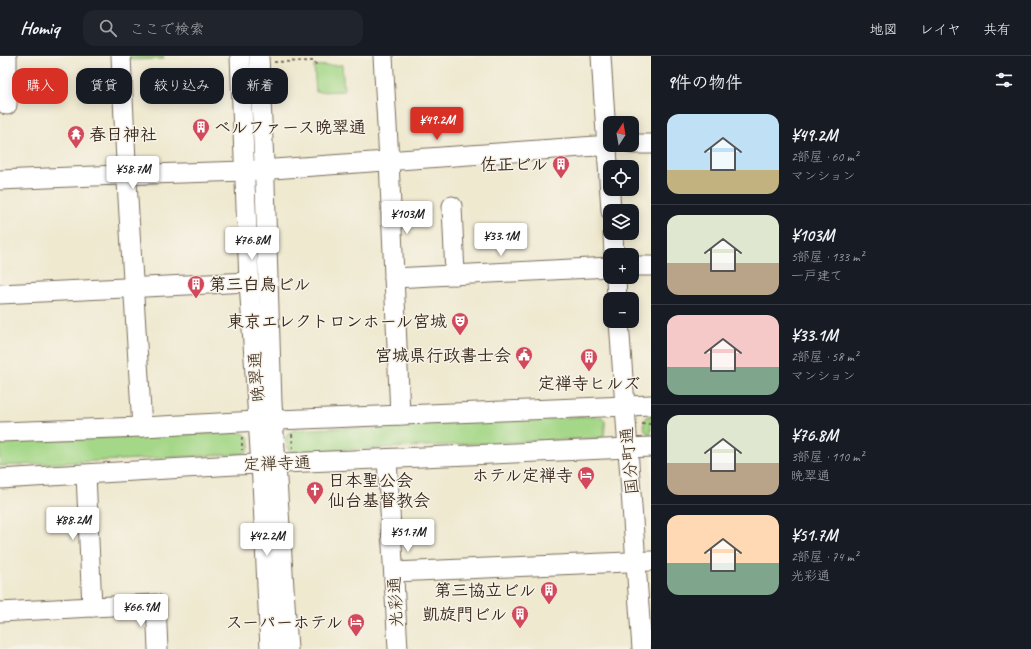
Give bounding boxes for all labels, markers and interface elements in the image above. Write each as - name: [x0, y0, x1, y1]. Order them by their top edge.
- search box: [83, 10, 363, 46]
- text: Homiq: [20, 16, 59, 40]
- icon: search: [97, 17, 119, 39]
- text: ここで検索: [129, 20, 205, 39]
- text: 地図: [870, 21, 898, 38]
- text: レイヤ: [920, 21, 961, 38]
- text: 共有: [983, 21, 1011, 38]
- chip: 購入: [12, 68, 68, 104]
- chip: 賃貸: [76, 68, 132, 104]
- chip: 絞り込み: [140, 68, 224, 104]
- chip: 新着: [232, 68, 288, 104]
- icon: filters: [993, 69, 1015, 91]
- text: 9件の物件: [667, 72, 742, 93]
- pin: ¥49.2M: [404, 107, 470, 141]
- text: ¥49.2M: [419, 112, 455, 128]
- north arrow: [603, 116, 639, 152]
- map controls: [603, 116, 639, 328]
- building icon: ベルファース晩翠通: [191, 117, 211, 142]
- place label: ベルファース晩翠通: [214, 117, 366, 138]
- temple icon: 春日神社: [66, 124, 86, 149]
- place label: 春日神社: [89, 124, 157, 145]
- text: ¥49.2M: [791, 125, 837, 146]
- icon: home: [699, 130, 747, 178]
- text: 2部屋 · 60 m²: [791, 149, 858, 165]
- place label: 佐正ビル: [480, 154, 548, 175]
- building icon: 佐正ビル: [551, 154, 571, 179]
- pin: ¥58.7M: [100, 156, 166, 190]
- button: locate: [603, 160, 639, 196]
- text: ¥58.7M: [115, 161, 151, 177]
- text: マンション: [791, 168, 855, 184]
- pin: ¥103M: [379, 201, 435, 235]
- button: layers: [603, 204, 639, 240]
- text: ¥103M: [391, 206, 423, 222]
- pin: ¥33.1M: [468, 223, 534, 257]
- text: ¥103M: [791, 225, 834, 246]
- pin: ¥76.8M: [219, 227, 285, 261]
- text: ¥33.1M: [483, 228, 519, 244]
- icon: home: [699, 231, 747, 279]
- text: ¥76.8M: [234, 232, 270, 248]
- button: +: [603, 248, 639, 284]
- text: 5部屋 · 133 m²: [791, 249, 864, 265]
- text: 一戸建て: [791, 268, 843, 284]
- building icon: 第三白鳥ビル: [186, 274, 206, 299]
- place label: 第三白鳥ビル: [209, 274, 311, 295]
- button: −: [603, 292, 639, 328]
- place label: 東京エレクトロンホール宮城: [227, 311, 447, 332]
- theatre icon: 東京エレクトロンホール宮城: [450, 311, 470, 336]
- text: ¥33.1M: [791, 325, 837, 346]
- icon: home: [699, 331, 747, 379]
- place label: 宮城県行政書士会: [375, 345, 511, 366]
- public building icon: 宮城県行政書士会: [514, 345, 534, 370]
- building icon: 定禅寺ヒルズ: [579, 347, 599, 372]
- text: 2部屋 · 58 m²: [791, 349, 858, 365]
- street label: 晩翠通: [244, 351, 269, 403]
- text: マンション: [791, 368, 855, 384]
- place label: 定禅寺ヒルズ: [538, 373, 640, 394]
- text: ¥76.8M: [791, 425, 838, 446]
- street label: 国分町通: [616, 426, 643, 496]
- icon: home: [699, 431, 747, 479]
- text: 3部屋 · 110 m²: [791, 449, 864, 465]
- street label: 定禅寺通: [243, 452, 311, 475]
- place label: ホテル定禅寺: [472, 465, 573, 486]
- hotel icon: ホテル定禅寺: [576, 465, 596, 490]
- text: 晩翠通: [791, 468, 830, 484]
- place label: 日本聖公会 仙台基督教会: [328, 470, 430, 511]
- church icon: 日本聖公会 仙台基督教会: [305, 480, 325, 505]
- pin: ¥88.2M: [40, 507, 106, 541]
- text: ¥88.2M: [55, 512, 91, 528]
- pin: ¥51.7M: [375, 519, 441, 553]
- pin: ¥42.2M: [234, 523, 300, 557]
- text: ¥51.7M: [390, 524, 426, 540]
- text: ¥51.7M: [791, 525, 837, 546]
- text: ¥42.2M: [249, 528, 285, 544]
- icon: home: [699, 531, 747, 579]
- text: 2部屋 · 74 m²: [791, 549, 858, 565]
- text: 光彩通: [791, 568, 830, 584]
- street label: 光彩通: [384, 576, 407, 628]
- place label: 第三協立ビル: [434, 580, 536, 601]
- building icon: 第三協立ビル: [539, 580, 559, 605]
- pin: ¥66.9M: [108, 594, 174, 628]
- text: ¥66.9M: [123, 599, 159, 615]
- place label: 凱旋門ビル: [422, 604, 507, 625]
- building icon: 凱旋門ビル: [510, 604, 530, 629]
- place label: スーパーホテル: [226, 612, 343, 633]
- hotel icon: スーパーホテル: [346, 612, 366, 637]

